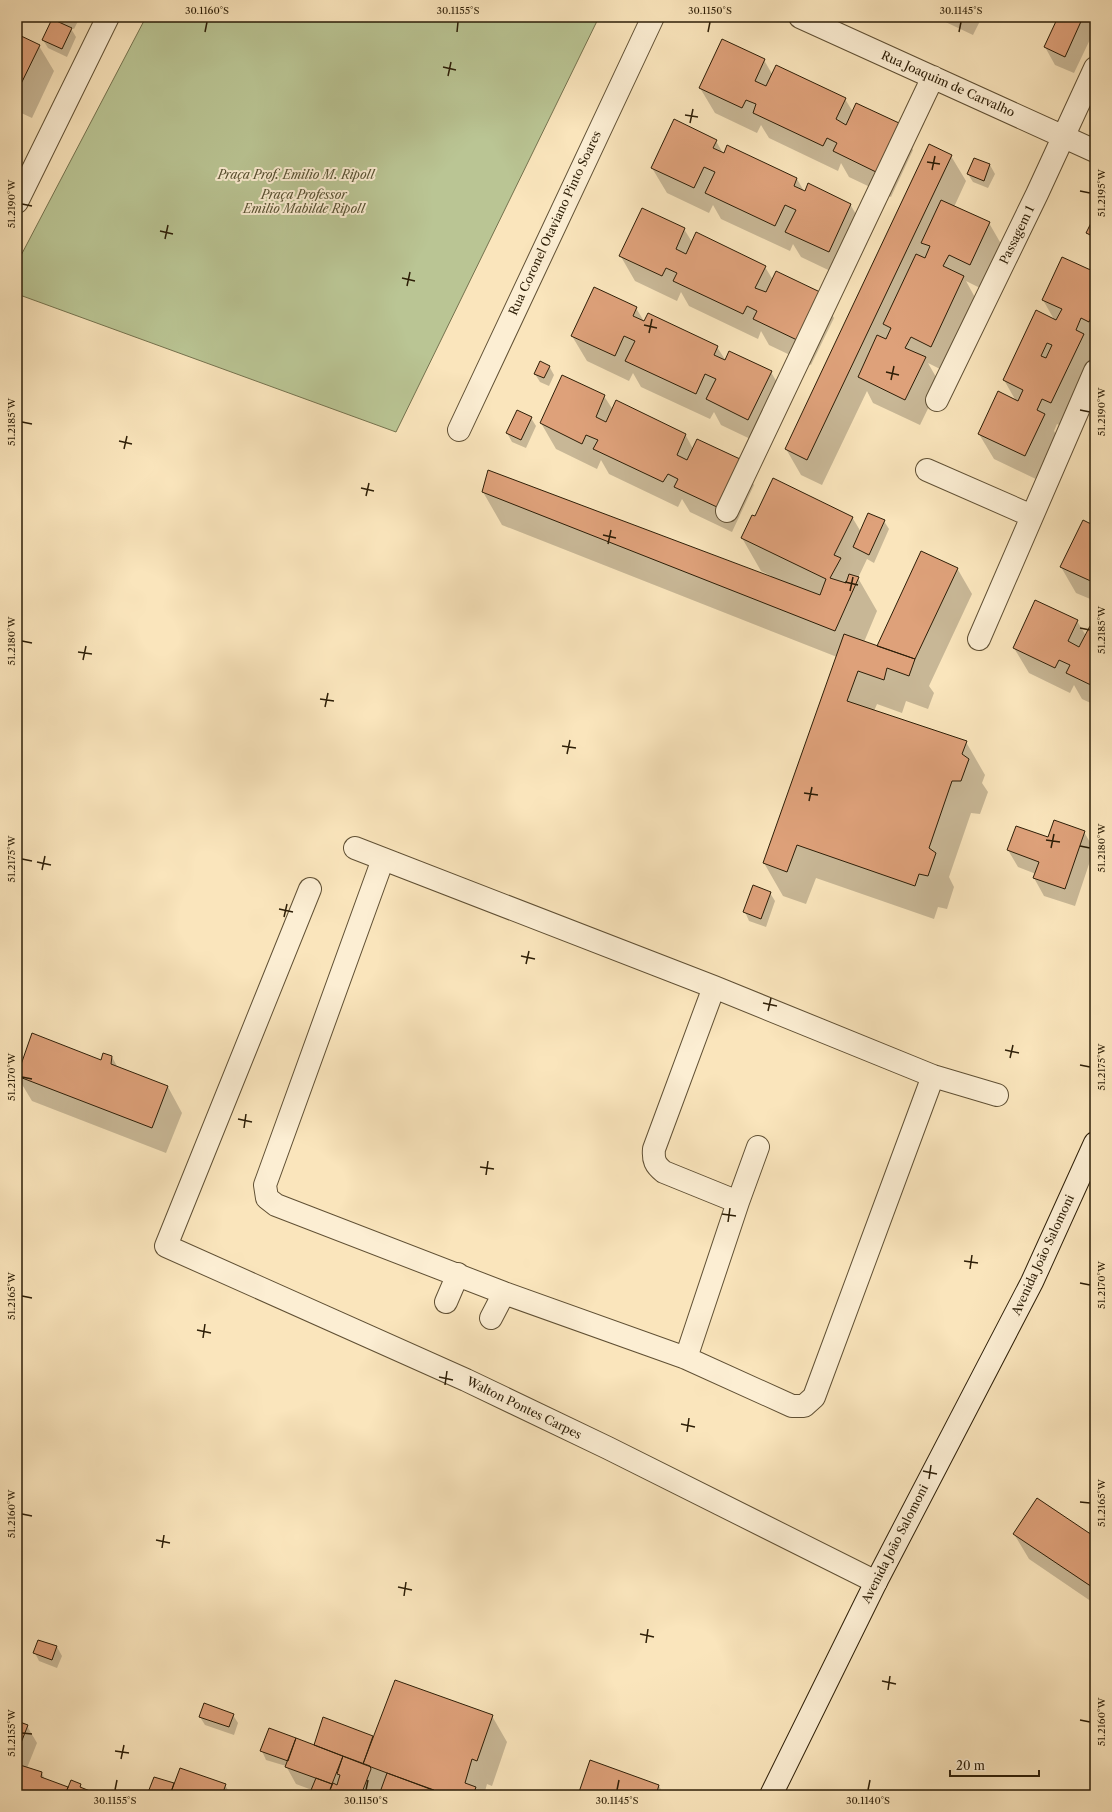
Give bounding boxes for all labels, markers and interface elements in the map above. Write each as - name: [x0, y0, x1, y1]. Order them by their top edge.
- text: 30.1160°S: [185, 4, 229, 17]
- text: 30.1155°S: [437, 4, 479, 17]
- text: 30.1150°S: [688, 4, 732, 17]
- text: 30.1145°S: [939, 4, 983, 17]
- street label: Rua Joaquim de Carvalho: [879, 47, 1017, 120]
- street label: Rua Coronel Otaviano Pinto Soares: [505, 128, 604, 317]
- park label: Praça Prof. Emilio M. Ripoll: [217, 167, 375, 182]
- text: 51.2195°W: [1095, 168, 1108, 217]
- text: 51.2190°W: [5, 179, 18, 228]
- park label: Praça Professor Emilio Mabilde Ripoll: [242, 187, 366, 216]
- street label: Passagem 1: [996, 203, 1037, 267]
- text: 51.2190°W: [1095, 387, 1108, 436]
- text: 51.2185°W: [5, 397, 18, 446]
- text: 51.2185°W: [1095, 605, 1108, 654]
- text: 51.2180°W: [5, 616, 18, 665]
- text: 51.2180°W: [1095, 823, 1108, 872]
- text: 51.2175°W: [5, 835, 18, 882]
- text: 51.2175°W: [1095, 1043, 1108, 1090]
- text: 51.2170°W: [5, 1052, 18, 1101]
- street label: Avenida João Salomoni: [1008, 1192, 1077, 1318]
- text: 51.2170°W: [1095, 1260, 1108, 1309]
- text: 51.2165°W: [5, 1271, 18, 1320]
- street label: Walton Pontes Carpes: [463, 1373, 584, 1442]
- text: 51.2165°W: [1095, 1478, 1108, 1527]
- street label: Avenida João Salomoni: [858, 1482, 931, 1607]
- text: 51.2160°W: [5, 1489, 18, 1538]
- text: 51.2160°W: [1095, 1697, 1108, 1746]
- text: 51.2155°W: [5, 1708, 18, 1757]
- scale bar: [950, 1752, 1039, 1778]
- text: 20 m: [956, 1758, 985, 1773]
- text: 30.1155°S: [94, 1794, 136, 1807]
- text: 30.1150°S: [344, 1794, 388, 1807]
- text: 30.1145°S: [595, 1794, 639, 1807]
- text: 30.1140°S: [846, 1794, 890, 1807]

